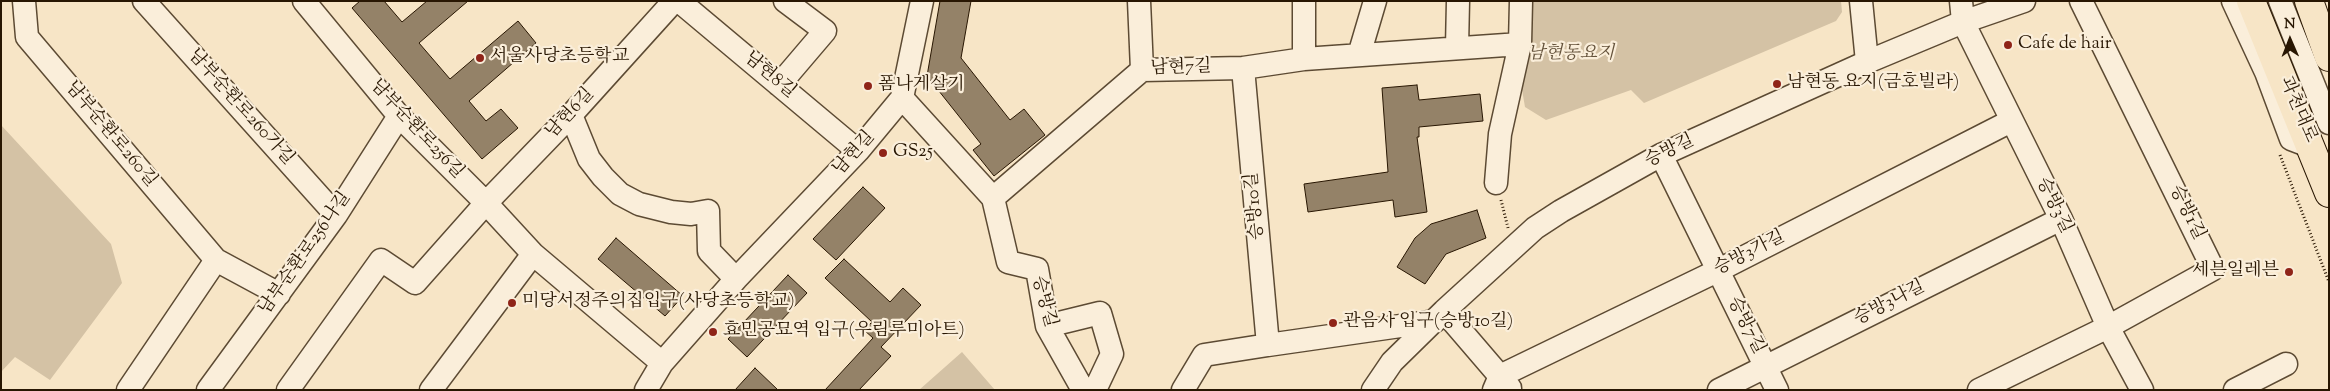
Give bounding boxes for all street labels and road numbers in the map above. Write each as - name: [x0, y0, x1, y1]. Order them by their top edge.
- street label: 남부순환로260가길: [182, 46, 298, 170]
- street label: 남현8길: [739, 48, 799, 104]
- street label: 남현7길: [1150, 57, 1212, 81]
- street label: 과천대로: [2273, 74, 2321, 146]
- street label: 남부순환로256길: [365, 76, 467, 184]
- street label: 남부순환로260길: [60, 78, 160, 192]
- street label: 남현6길: [542, 84, 600, 144]
- street label: 남현길: [830, 127, 880, 181]
- street label: 승방길: [1642, 131, 1698, 173]
- street label: 승방10길: [1242, 171, 1270, 241]
- street label: 승방3길: [2030, 175, 2076, 237]
- street label: 승방1길: [2164, 182, 2208, 244]
- street label: 남부순환로256나길: [255, 188, 357, 320]
- street label: 승방3가길: [1711, 227, 1789, 281]
- street label: 승방길: [1026, 274, 1060, 330]
- street label: 승방3나길: [1851, 277, 1929, 331]
- street label: 승방7길: [1721, 294, 1769, 358]

